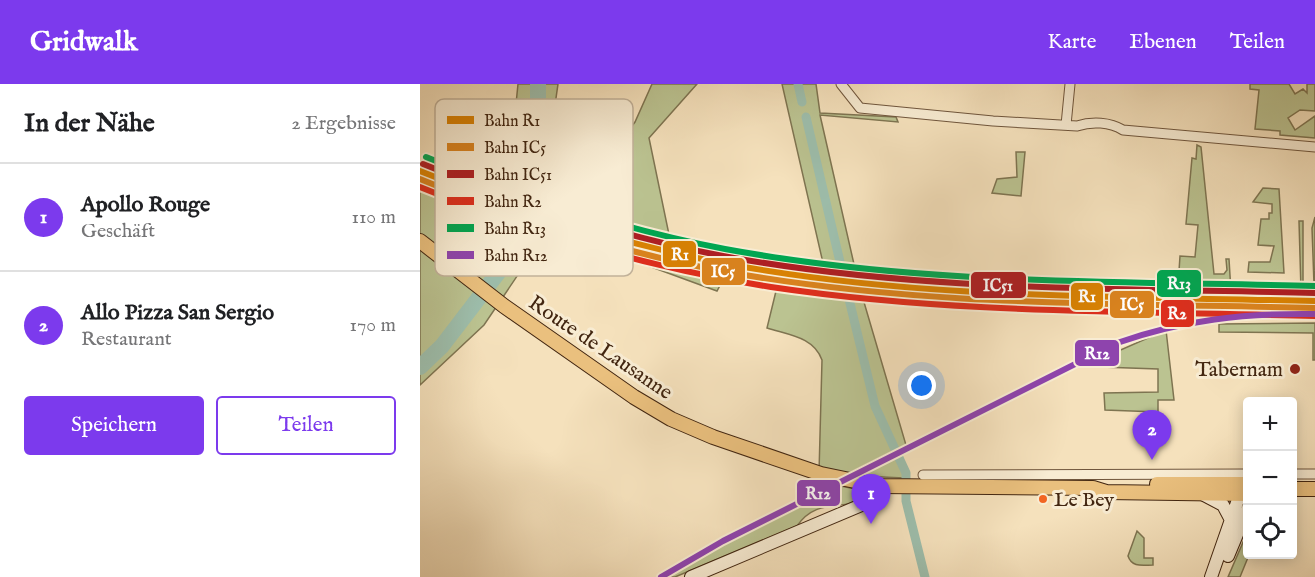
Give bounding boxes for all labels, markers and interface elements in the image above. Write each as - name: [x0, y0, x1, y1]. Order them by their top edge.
- text: Gridwalk: [30, 25, 138, 60]
- text: Karte: [1048, 29, 1096, 56]
- text: Ebenen: [1129, 29, 1197, 56]
- text: Teilen: [1230, 29, 1285, 56]
- legend: [435, 99, 633, 276]
- text: In der Nähe: [24, 107, 155, 140]
- text: 2 Ergebnisse: [291, 111, 396, 136]
- text: Bahn R1: [484, 112, 540, 132]
- text: Bahn IC5: [484, 139, 546, 159]
- text: Bahn IC51: [484, 166, 552, 186]
- text: Apollo Rouge: [81, 191, 210, 219]
- text: Bahn R2: [484, 193, 542, 213]
- text: 1: [40, 205, 47, 230]
- text: 110 m: [352, 205, 396, 230]
- text: Geschäft: [81, 219, 155, 244]
- text: Bahn R13: [484, 220, 546, 240]
- line badge: R1: [662, 240, 697, 268]
- text: R1: [671, 246, 689, 266]
- text: Bahn R12: [484, 247, 548, 267]
- line badge: IC5: [701, 257, 746, 286]
- text: IC5: [711, 263, 735, 283]
- line badge: R13: [1156, 269, 1202, 298]
- line badge: IC51: [970, 271, 1027, 299]
- text: R13: [1167, 275, 1191, 295]
- text: IC51: [983, 277, 1013, 297]
- line badge: R1: [1070, 282, 1104, 311]
- text: R1: [1078, 288, 1096, 308]
- street label: Route de Lausanne: [523, 290, 678, 407]
- line badge: IC5: [1109, 290, 1155, 319]
- text: IC5: [1120, 296, 1144, 316]
- text: Allo Pizza San Sergio: [81, 299, 274, 327]
- line badge: R2: [1160, 299, 1195, 328]
- text: R2: [1167, 305, 1187, 325]
- text: 2: [39, 313, 48, 338]
- text: 170 m: [350, 313, 396, 338]
- text: Restaurant: [81, 327, 172, 352]
- line badge: R12: [1074, 339, 1120, 367]
- text: R12: [1084, 345, 1110, 365]
- place label: Tabernam: [1195, 357, 1283, 384]
- marker: Tabernam: [1288, 362, 1302, 376]
- your location: [907, 371, 936, 400]
- button: Speichern: [24, 396, 204, 455]
- button: Teilen: [216, 396, 396, 455]
- map controls: [1243, 397, 1297, 559]
- button: +: [1243, 397, 1297, 451]
- pin: 2: [1132, 410, 1172, 460]
- button: −: [1243, 451, 1297, 505]
- pin: 1: [852, 474, 890, 524]
- line badge: R12: [796, 479, 841, 507]
- text: R12: [805, 485, 831, 505]
- place label: Le Bey: [1054, 488, 1114, 513]
- marker: Le Bey: [1037, 493, 1049, 505]
- button: locate: [1243, 505, 1297, 559]

